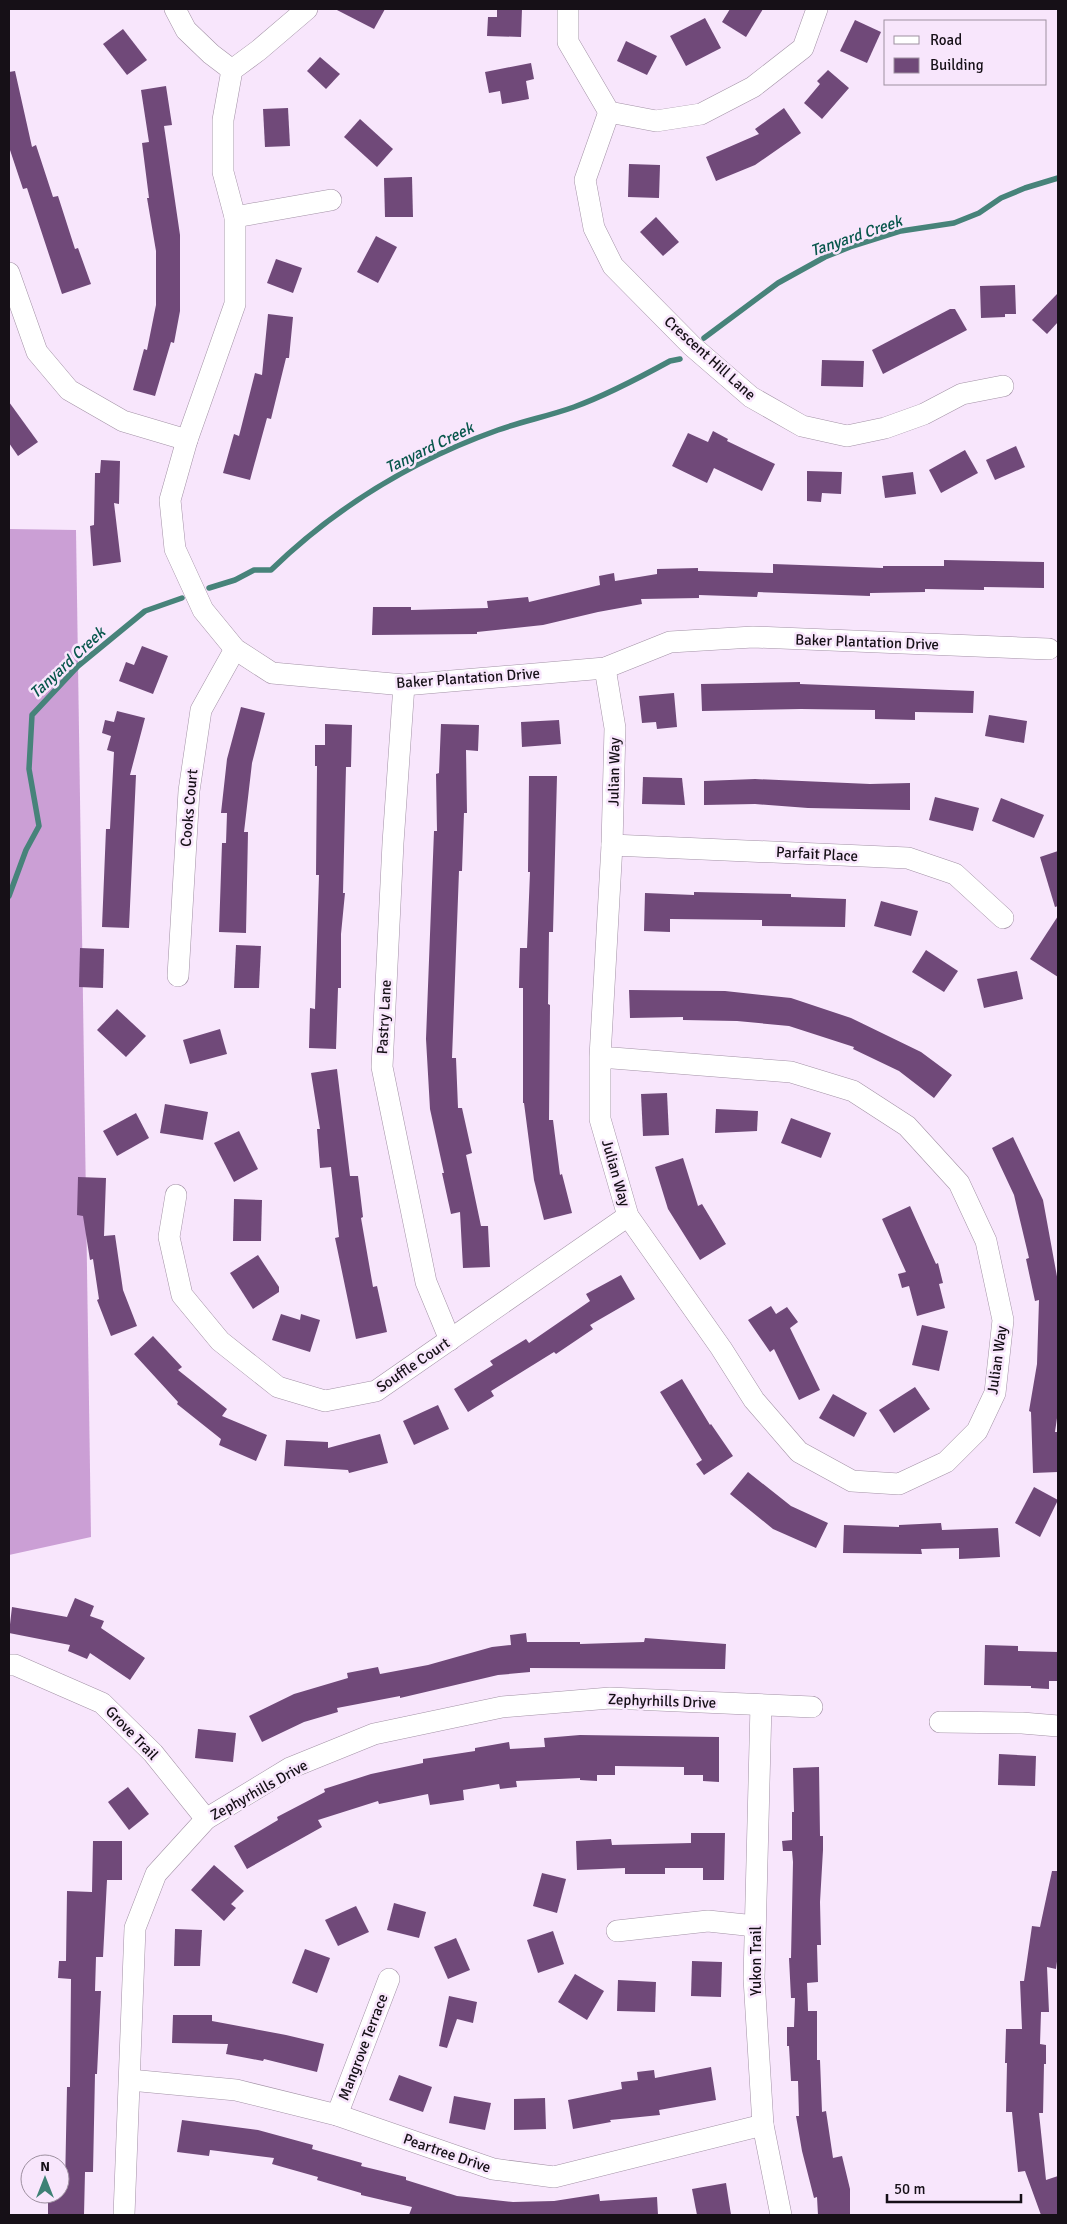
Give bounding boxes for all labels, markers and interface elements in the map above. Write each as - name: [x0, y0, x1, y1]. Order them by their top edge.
- legend: [884, 20, 1047, 85]
- text: Road: [930, 31, 962, 49]
- text: Building: [930, 56, 984, 74]
- water label: Tanyard Creek: [808, 210, 907, 261]
- street label: Crescent Hill Lane: [661, 312, 759, 404]
- water label: Tanyard Creek: [382, 417, 479, 478]
- water label: Tanyard Creek: [26, 621, 111, 703]
- street label: Baker Plantation Drive: [795, 630, 939, 654]
- street label: Baker Plantation Drive: [396, 664, 540, 692]
- street label: Julian Way: [604, 737, 624, 807]
- street label: Cooks Court: [177, 768, 201, 848]
- street label: Parfait Place: [776, 843, 858, 865]
- street label: Pastry Lane: [373, 979, 395, 1055]
- street label: Julian Way: [598, 1137, 634, 1209]
- street label: Julian Way: [983, 1325, 1011, 1395]
- street label: Souffle Court: [373, 1334, 453, 1396]
- street label: Zephyrhills Drive: [608, 1690, 716, 1712]
- street label: Grove Trail: [102, 1702, 162, 1764]
- street label: Zephyrhills Drive: [207, 1756, 311, 1824]
- street label: Yukon Trail: [747, 1926, 765, 1996]
- street label: Mangrove Terrace: [334, 1991, 392, 2103]
- street label: Peartree Drive: [401, 2130, 493, 2176]
- north arrow: [20, 2154, 70, 2204]
- text: N: [40, 2158, 50, 2175]
- scale bar: [887, 2172, 1021, 2204]
- text: 50 m: [894, 2180, 925, 2198]

